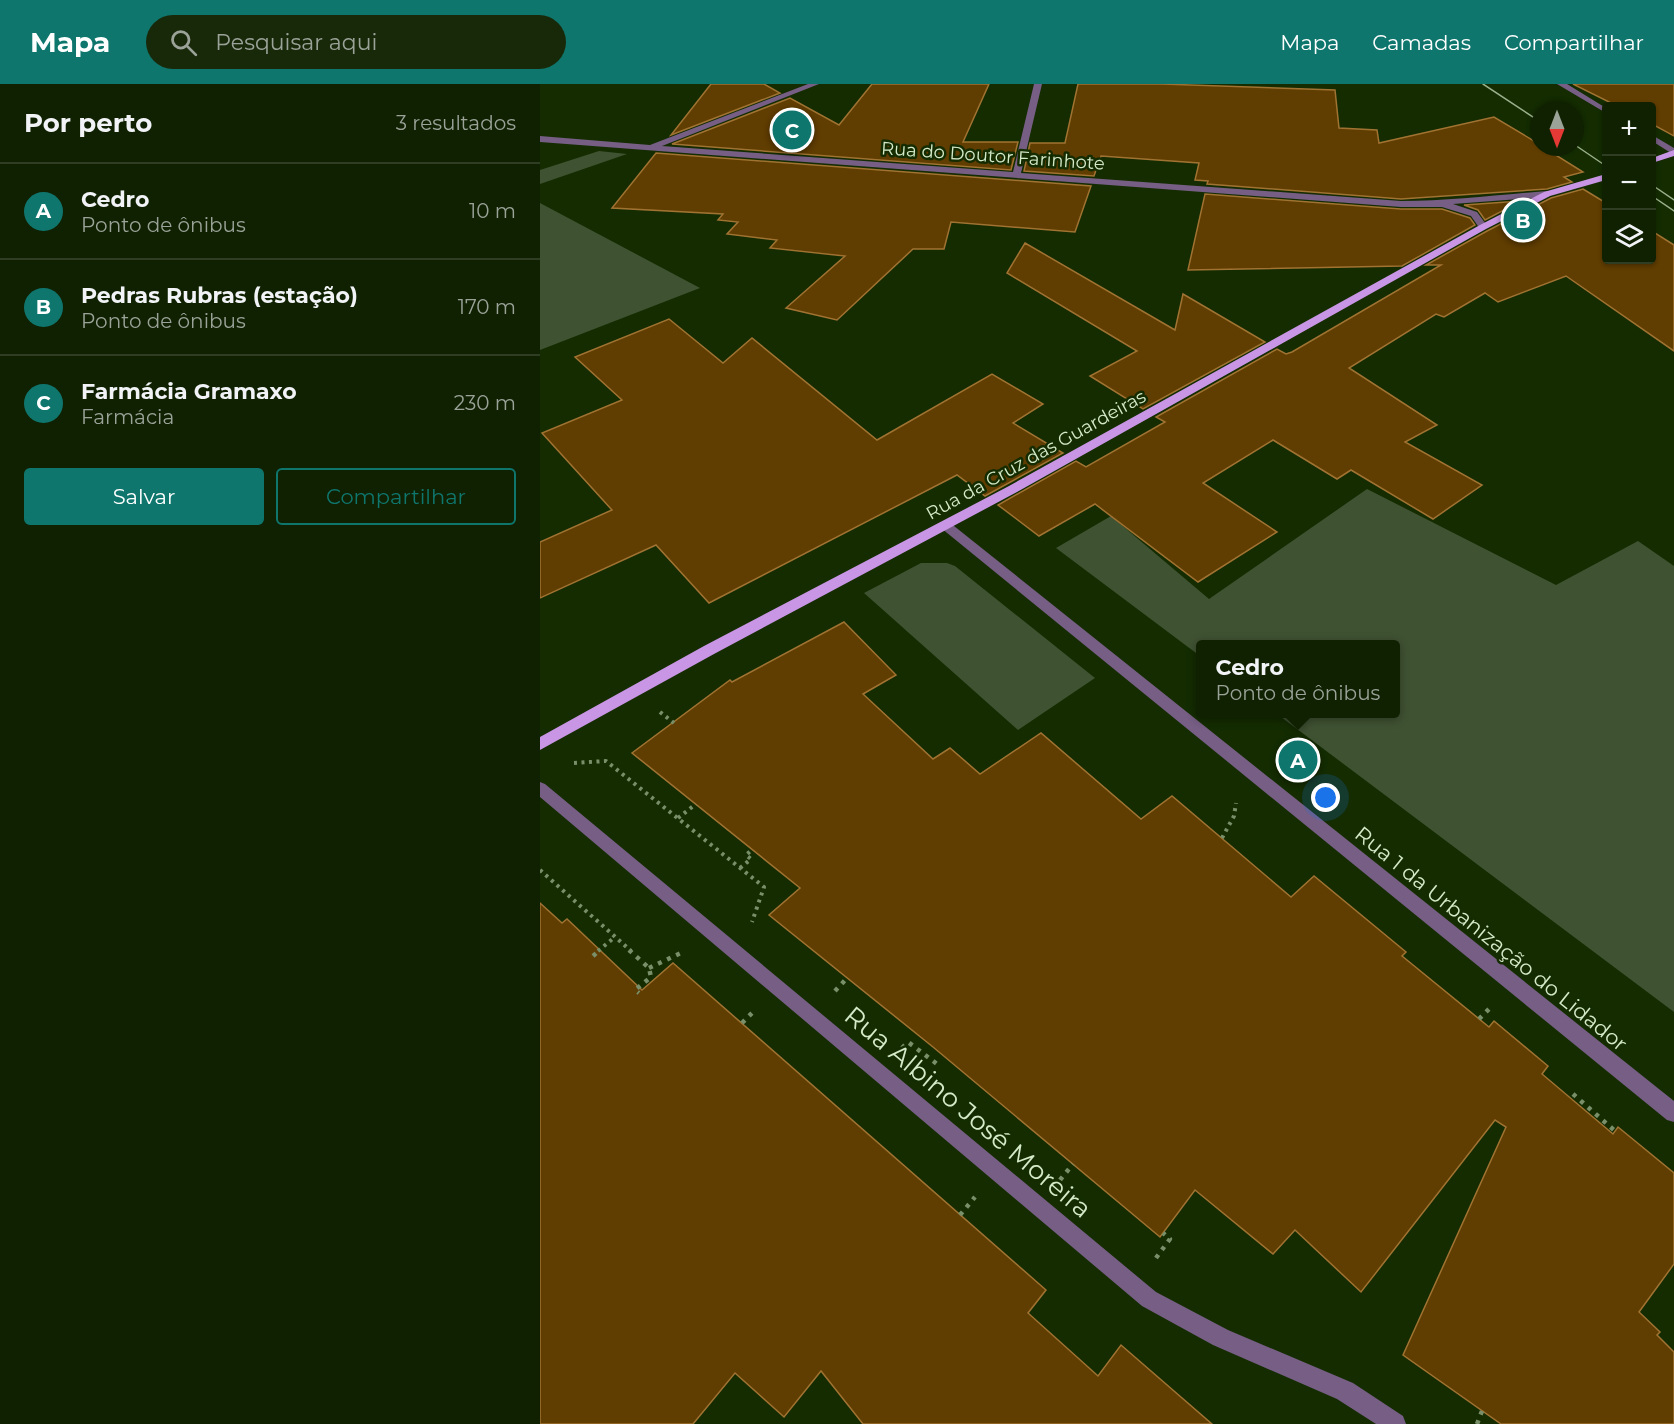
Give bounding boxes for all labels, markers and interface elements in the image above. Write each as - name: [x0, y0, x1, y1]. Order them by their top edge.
- search box: [146, 15, 566, 69]
- text: Mapa: [30, 25, 110, 59]
- icon: search: [167, 26, 200, 59]
- text: Pesquisar aqui: [215, 29, 377, 56]
- text: Mapa: [1280, 30, 1339, 55]
- text: Camadas: [1372, 30, 1471, 55]
- text: Compartilhar: [1504, 30, 1644, 55]
- north arrow: [1530, 102, 1584, 156]
- map controls: [1602, 102, 1656, 264]
- button: +: [1602, 102, 1656, 156]
- text: Por perto: [24, 107, 152, 139]
- pin: C: [772, 108, 812, 152]
- text: 3 resultados: [396, 111, 516, 135]
- street label: Rua do Doutor Farinhote: [880, 137, 1106, 175]
- button: −: [1602, 156, 1656, 210]
- text: Cedro: [81, 186, 149, 213]
- pin: B: [1504, 198, 1542, 242]
- text: A: [36, 199, 51, 223]
- text: 10 m: [469, 199, 516, 223]
- button: layers: [1602, 210, 1656, 264]
- text: Ponto de ônibus: [81, 213, 246, 237]
- text: Pedras Rubras (estação): [81, 282, 358, 309]
- text: B: [36, 295, 51, 319]
- text: 170 m: [458, 295, 516, 319]
- text: Ponto de ônibus: [81, 309, 246, 333]
- text: Farmácia Gramaxo: [81, 378, 297, 405]
- street label: Rua da Cruz das Guardeiras: [922, 385, 1150, 525]
- text: C: [36, 391, 51, 415]
- text: 230 m: [454, 391, 516, 415]
- text: Farmácia: [81, 405, 174, 429]
- button: Salvar: [24, 468, 264, 525]
- button: Compartilhar: [276, 468, 516, 525]
- popup: [1196, 640, 1400, 718]
- text: Cedro: [1216, 654, 1284, 681]
- text: Ponto de ônibus: [1216, 681, 1380, 705]
- pin: A: [1278, 738, 1317, 782]
- your location: [1311, 783, 1340, 812]
- street label: Rua 1 da Urbanização do Lidador: [1350, 821, 1632, 1056]
- street label: Rua Albino José Moreira: [838, 999, 1098, 1225]

